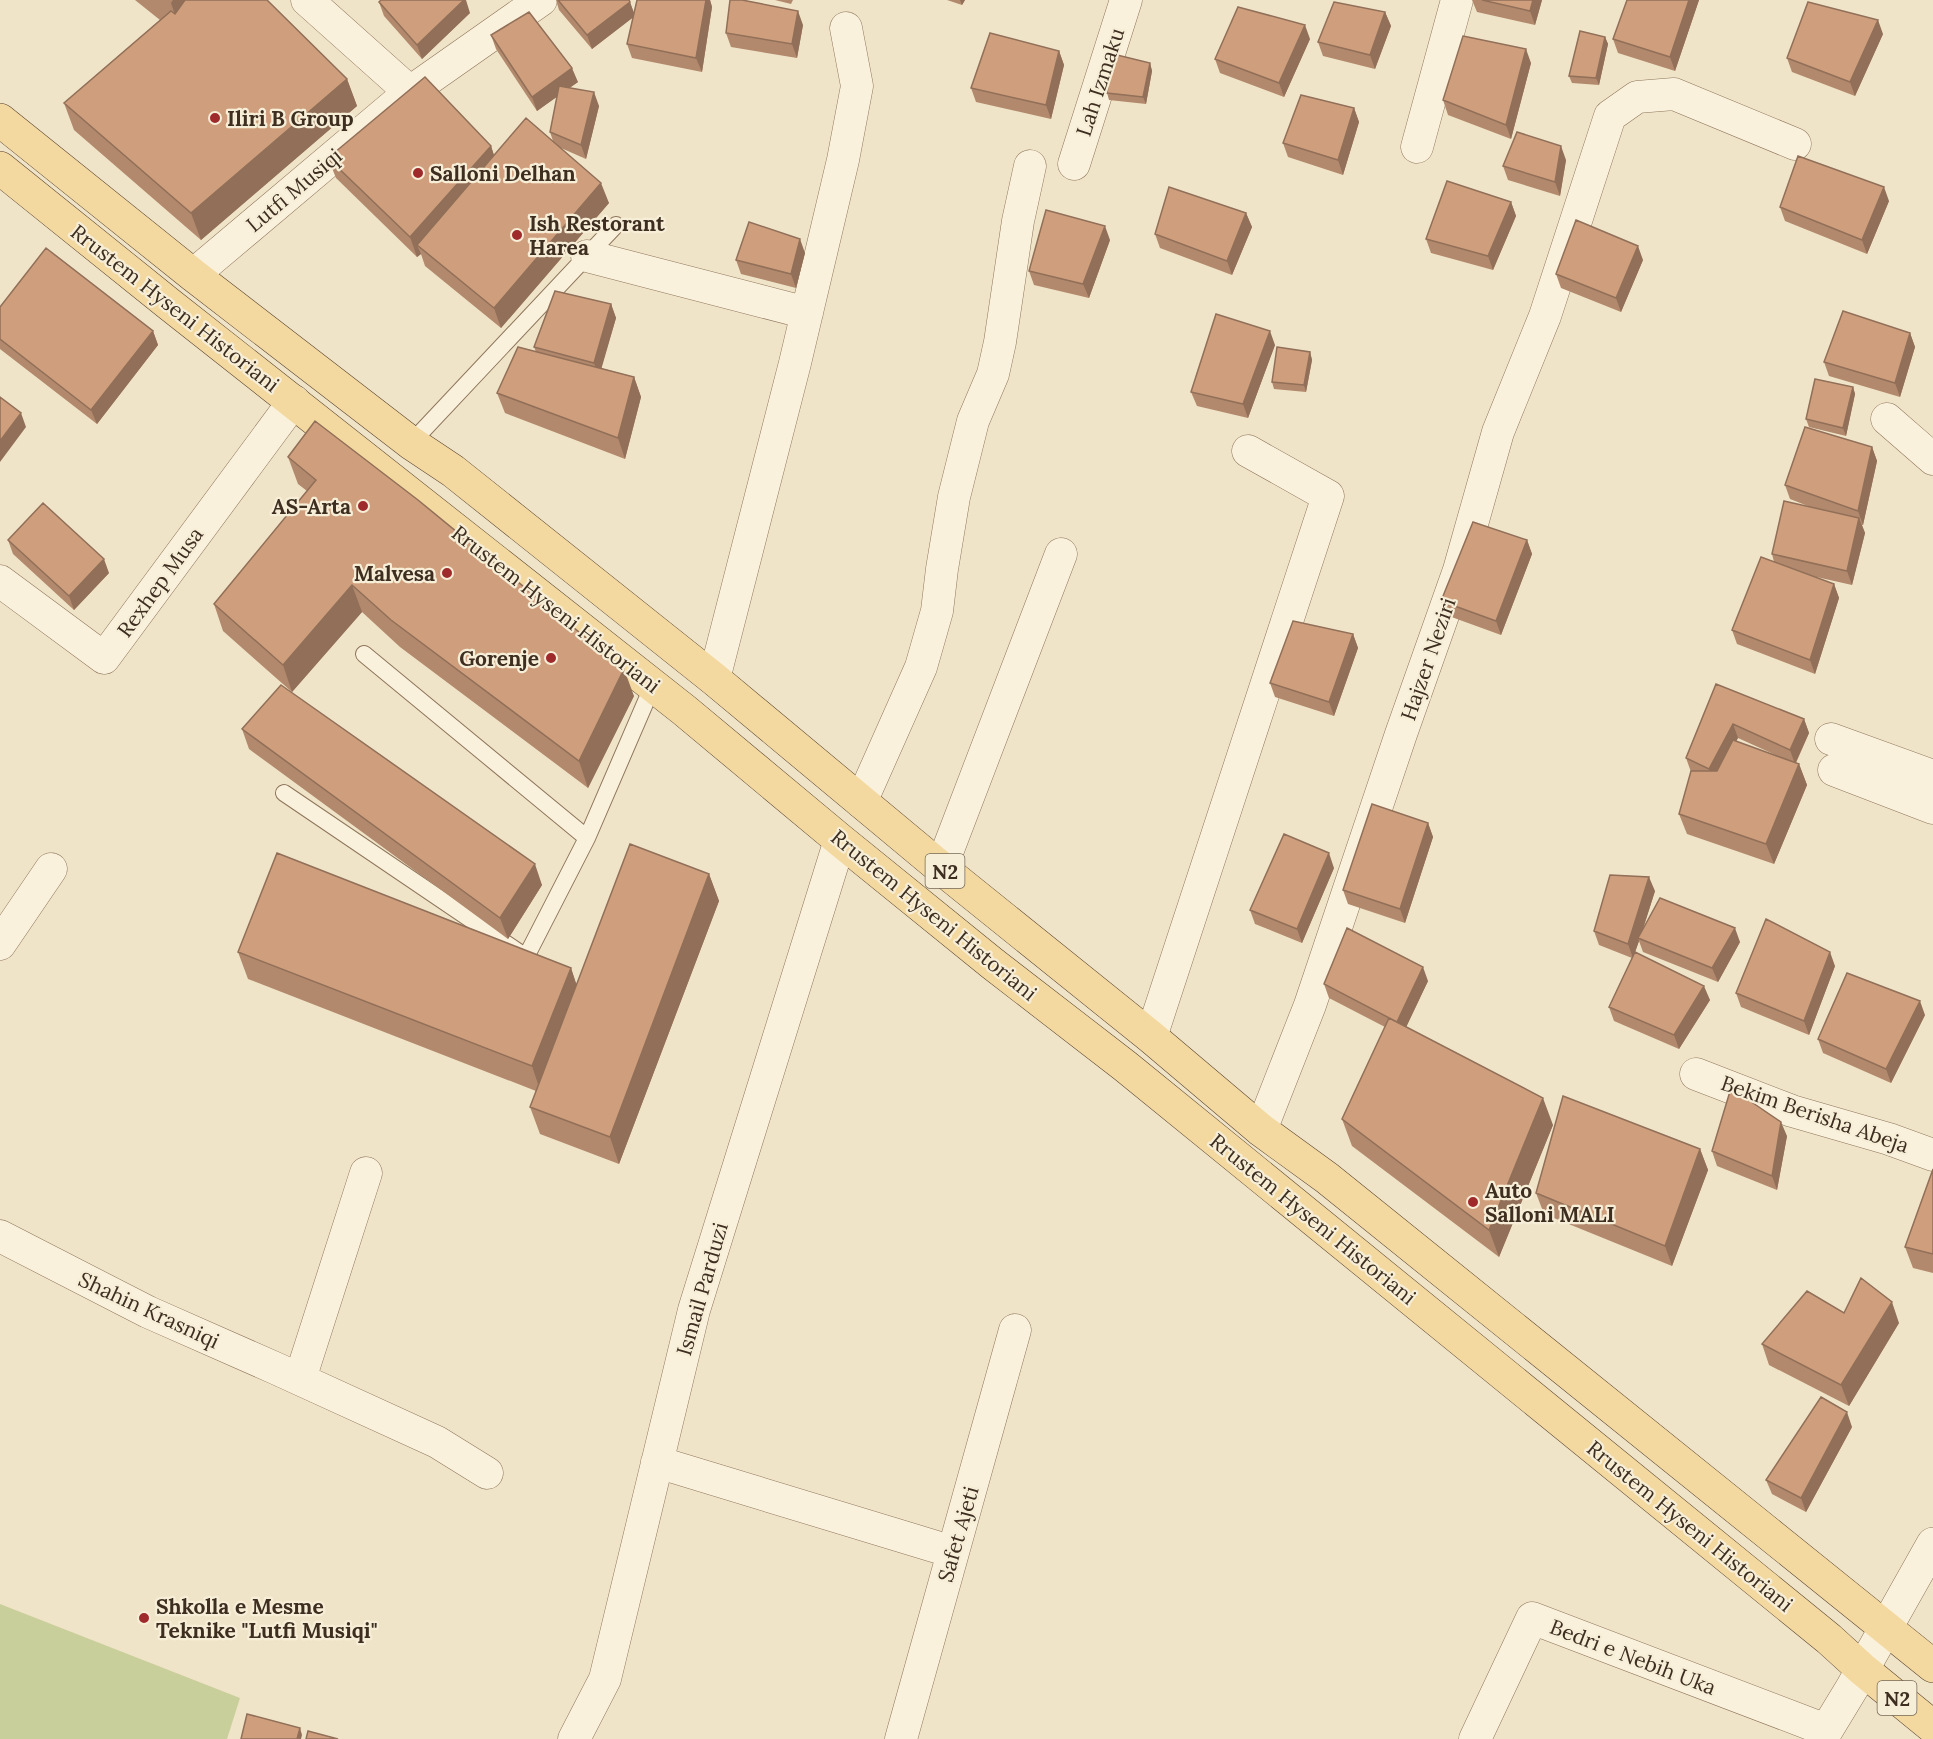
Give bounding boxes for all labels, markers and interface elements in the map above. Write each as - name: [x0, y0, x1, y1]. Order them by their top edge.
- street label: Lah Izmaku: [1070, 24, 1130, 140]
- place label: Iliri B Group: [227, 105, 354, 132]
- marker: Iliri B Group: [208, 111, 222, 125]
- street label: Lutfi Musiqi: [241, 142, 348, 238]
- place label: Salloni Delhan: [430, 160, 576, 187]
- marker: Salloni Delhan: [411, 166, 425, 180]
- place label: Ish Restorant Harea: [529, 210, 665, 261]
- street label: Rrustem Hyseni Historiani: [65, 218, 285, 398]
- marker: Ish Restorant Harea: [510, 228, 524, 242]
- place label: AS-Arta: [272, 493, 351, 520]
- marker: AS-Arta: [356, 499, 370, 513]
- street label: Rrustem Hyseni Historiani: [446, 519, 666, 699]
- street label: Rexhep Musa: [111, 521, 209, 642]
- place label: Malvesa: [354, 560, 435, 587]
- marker: Malvesa: [440, 566, 454, 580]
- street label: Hajzer Neziri: [1394, 594, 1462, 724]
- place label: Gorenje: [459, 645, 539, 672]
- marker: Gorenje: [544, 651, 558, 665]
- street label: Rrustem Hyseni Historiani: [825, 823, 1043, 1007]
- road number: N2: [926, 854, 964, 888]
- street label: Bekim Berisha Abeja: [1717, 1069, 1913, 1159]
- street label: Rrustem Hyseni Historiani: [1204, 1127, 1422, 1311]
- place label: Auto Salloni MALI: [1485, 1177, 1615, 1228]
- marker: Auto Salloni MALI: [1466, 1195, 1480, 1209]
- street label: Ismail Parduzi: [670, 1219, 734, 1359]
- street label: Shahin Krasniqi: [74, 1266, 224, 1355]
- street label: Rrustem Hyseni Historiani: [1581, 1434, 1799, 1618]
- street label: Safet Ajeti: [931, 1483, 985, 1585]
- place label: Shkolla e Mesme Teknike "Lutfi Musiqi": [156, 1593, 378, 1644]
- marker: Shkolla e Mesme Teknike "Lutfi Musiqi": [137, 1611, 151, 1625]
- street label: Bedri e Nebih Uka: [1546, 1613, 1720, 1701]
- road number: N2: [1878, 1681, 1916, 1715]

